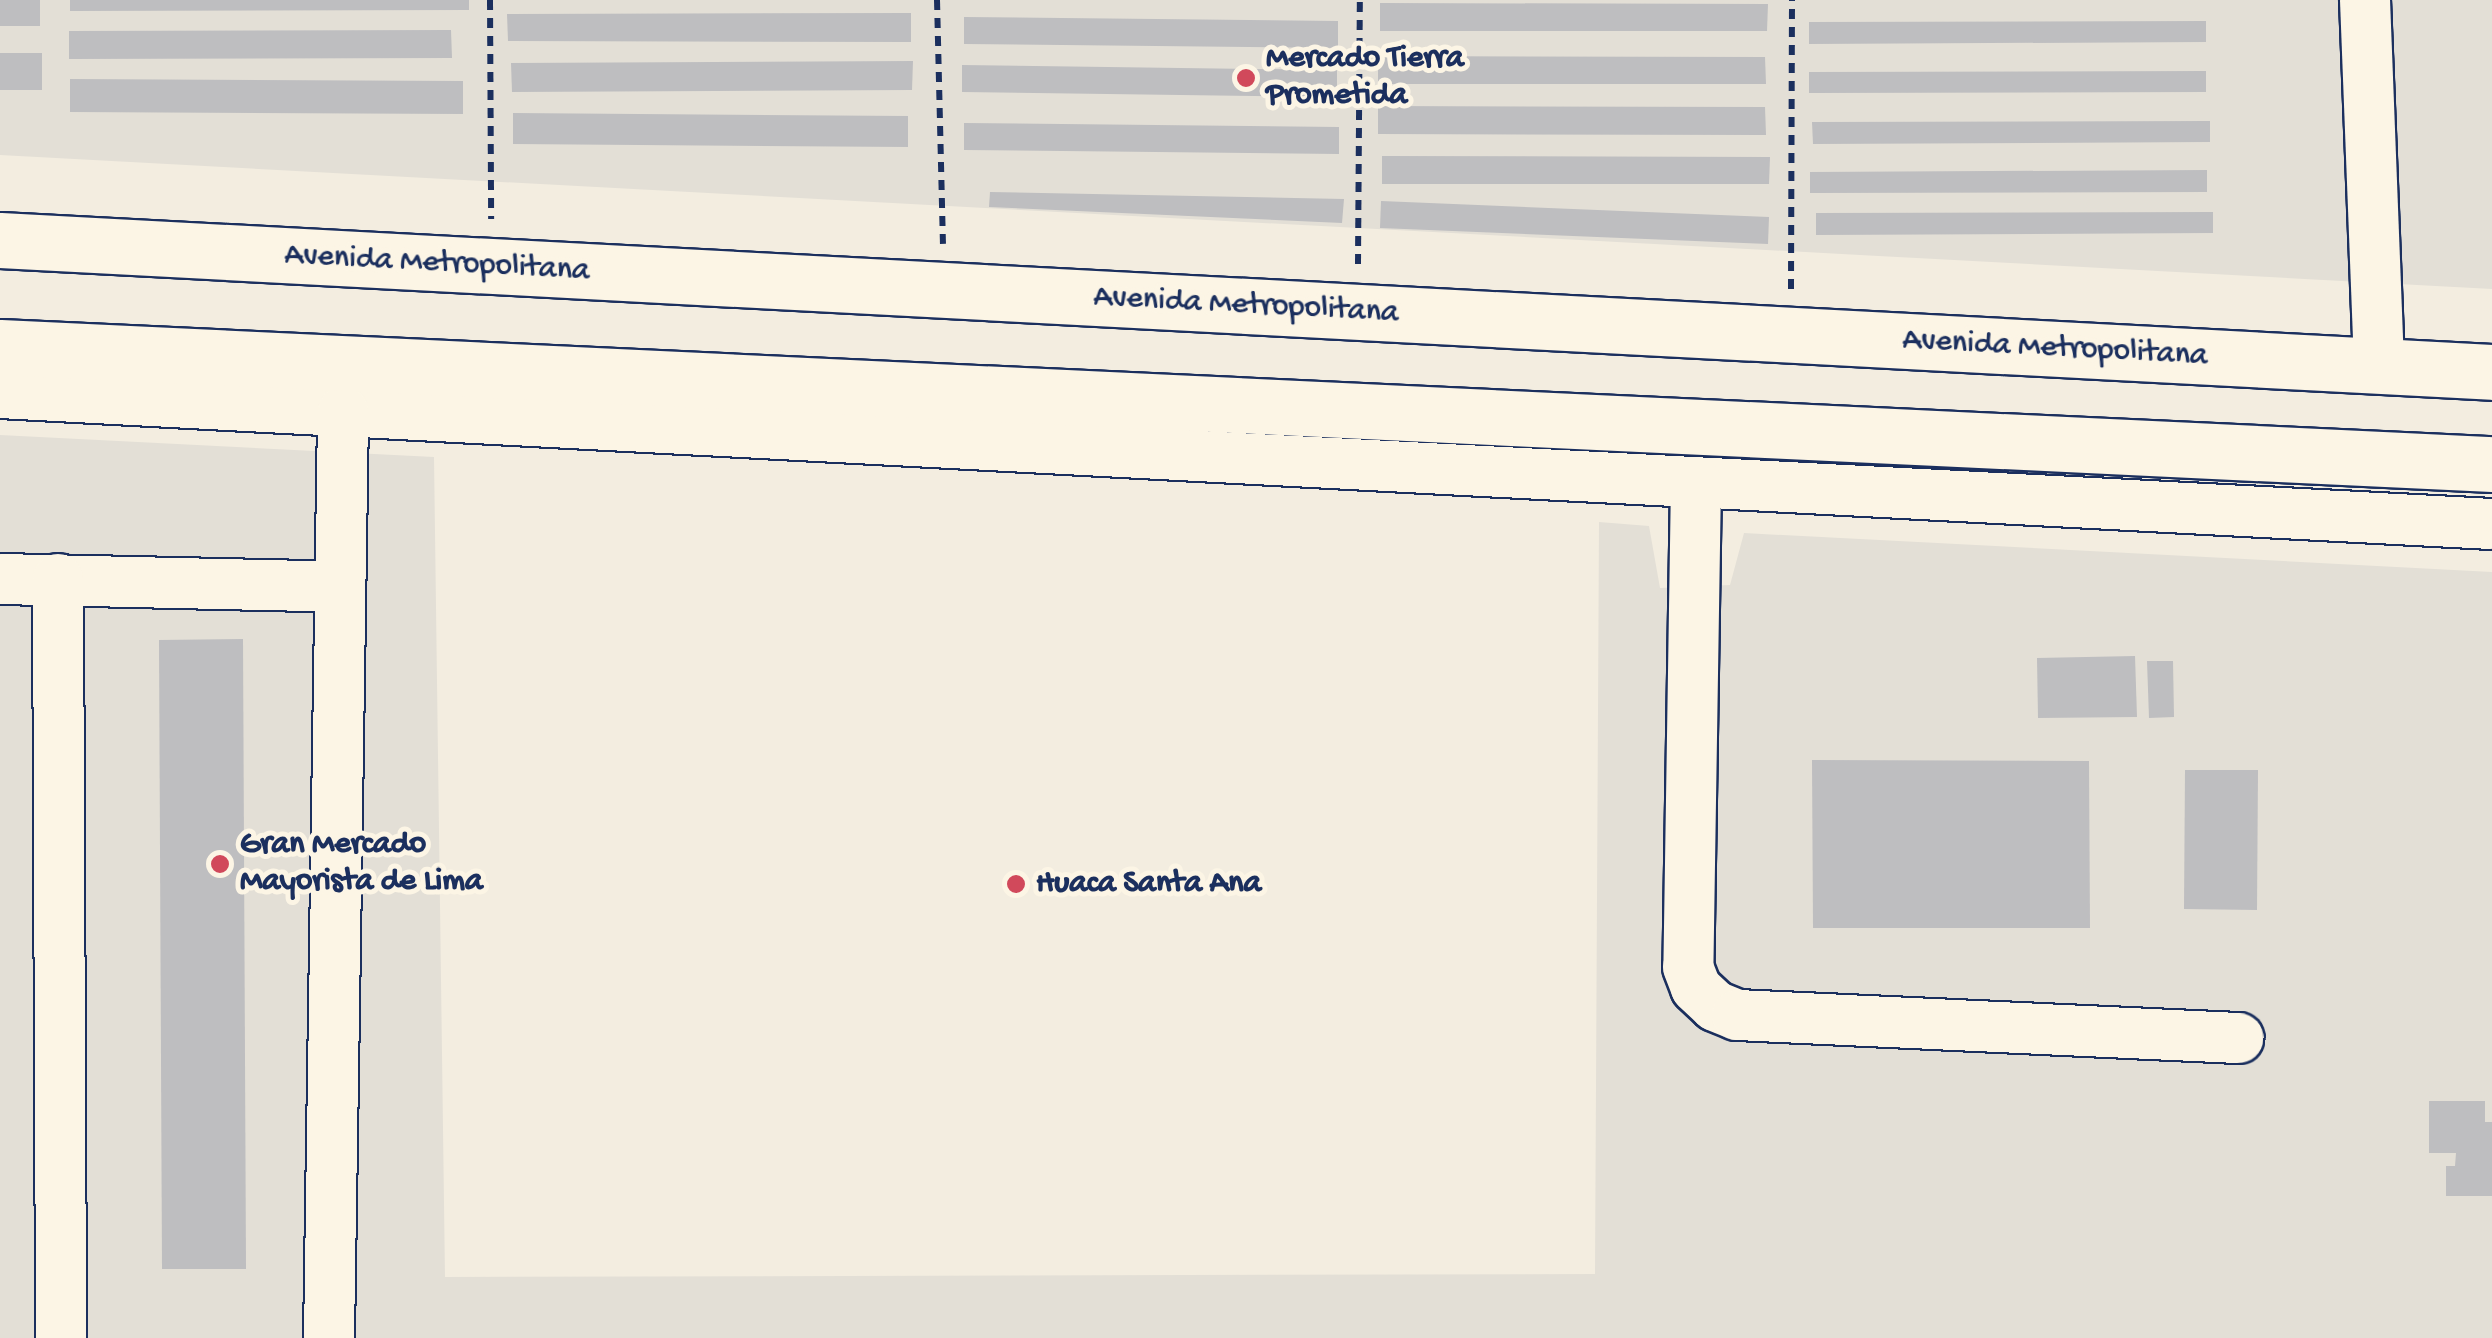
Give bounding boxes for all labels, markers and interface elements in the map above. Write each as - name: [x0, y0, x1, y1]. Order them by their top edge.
- place label: Mercado Tierra Prometida: [1266, 41, 1464, 116]
- marker: Mercado Tierra Prometida: [1235, 67, 1257, 89]
- street label: Avenida Metropolitana: [283, 237, 591, 291]
- street label: Avenida Metropolitana: [1092, 279, 1400, 333]
- street label: Avenida Metropolitana: [1901, 322, 2209, 376]
- place label: Gran Mercado Mayorista de Lima: [240, 827, 483, 902]
- marker: Gran Mercado Mayorista de Lima: [209, 853, 231, 875]
- place label: Huaca Santa Ana: [1036, 865, 1261, 903]
- marker: Huaca Santa Ana: [1005, 873, 1027, 895]

